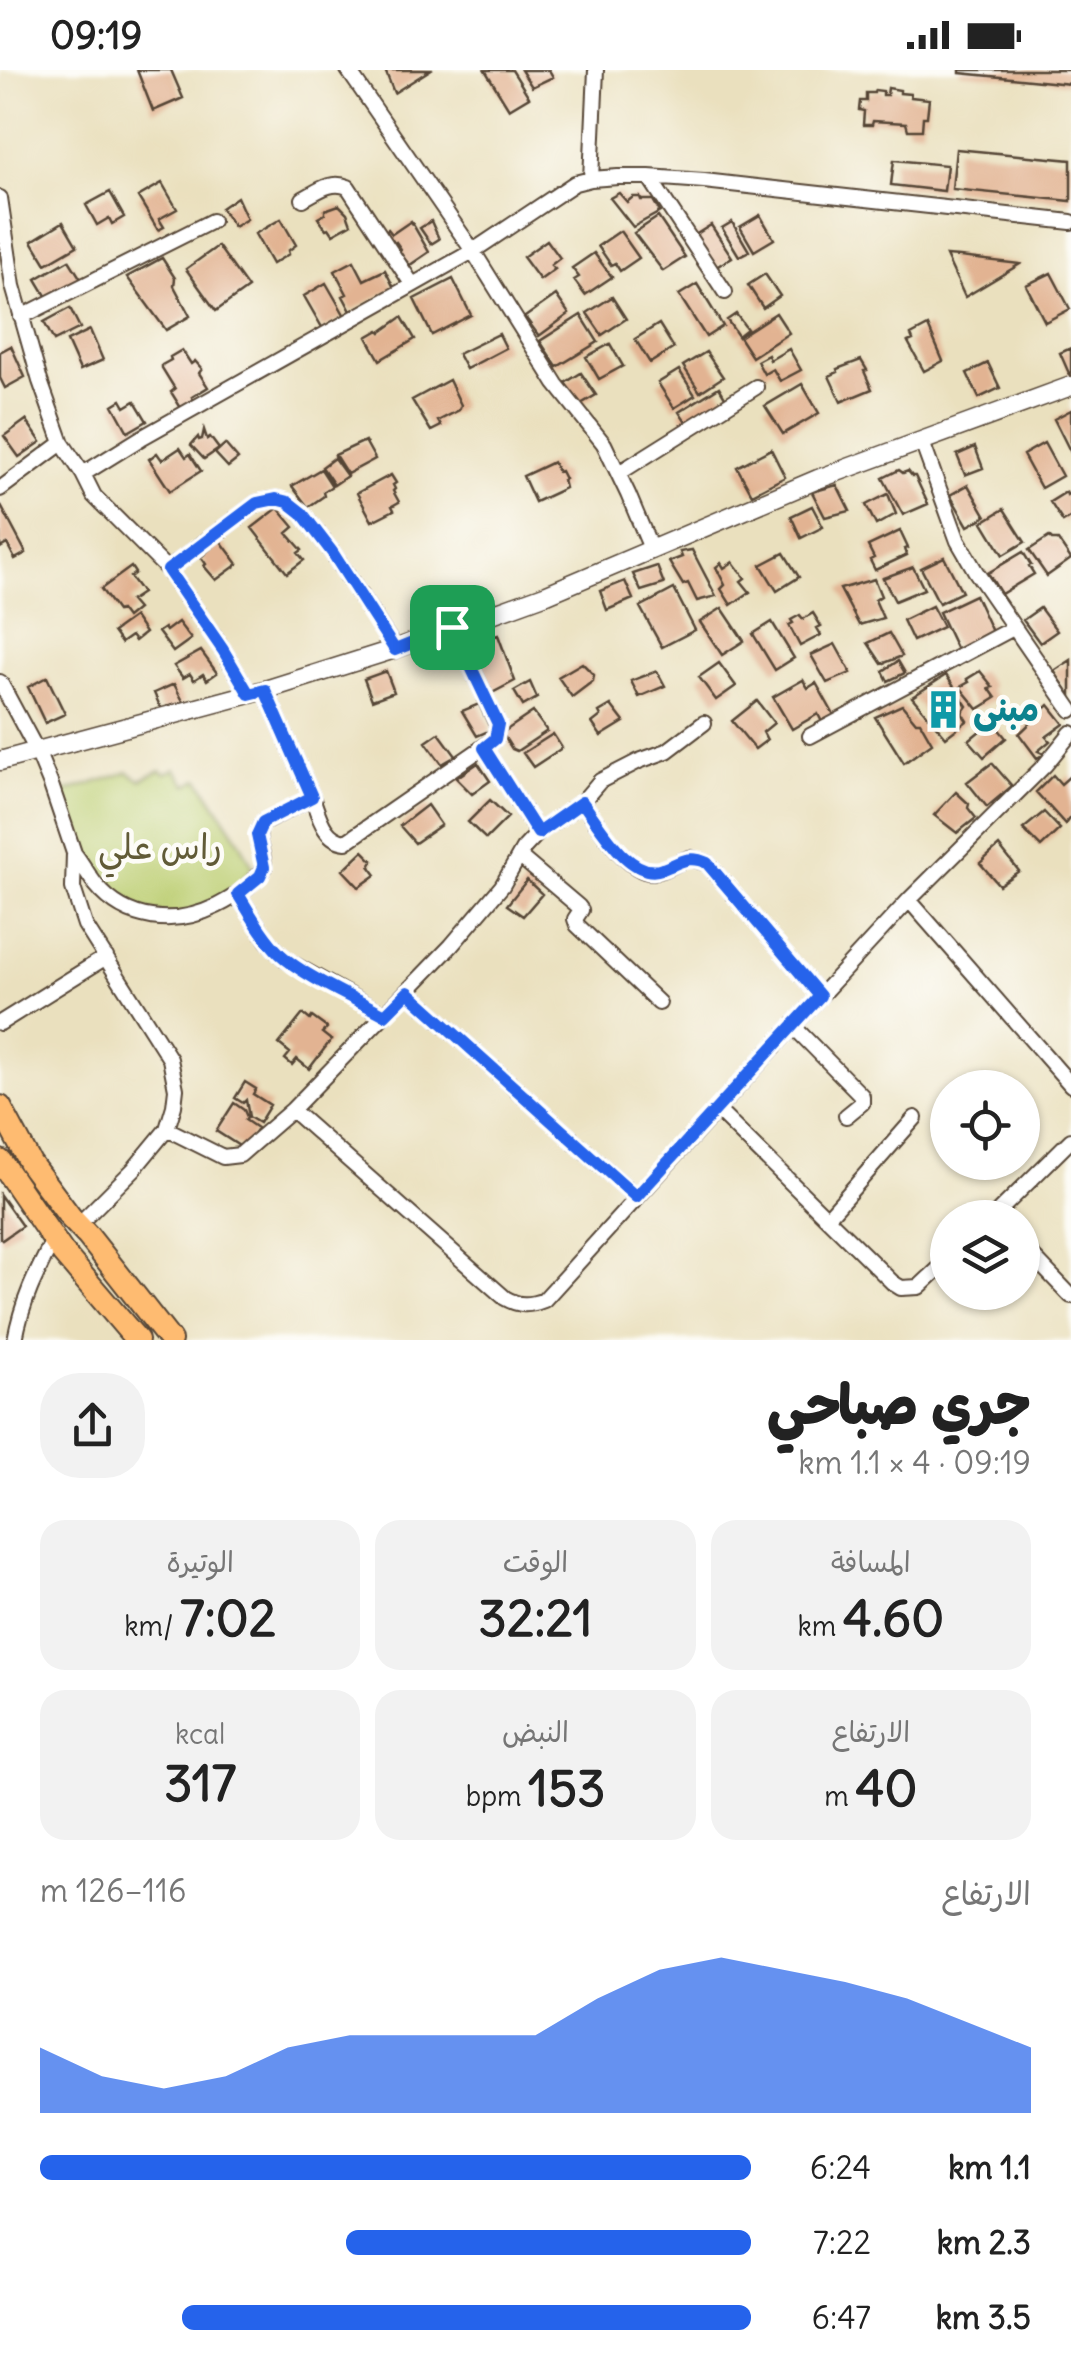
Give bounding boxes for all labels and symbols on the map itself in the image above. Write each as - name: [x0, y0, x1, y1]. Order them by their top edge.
- pin: [410, 585, 495, 670]
- place label: مبنى: [973, 686, 1039, 732]
- building icon: مبنى: [922, 688, 964, 730]
- park label: راس علي: [98, 824, 222, 878]

